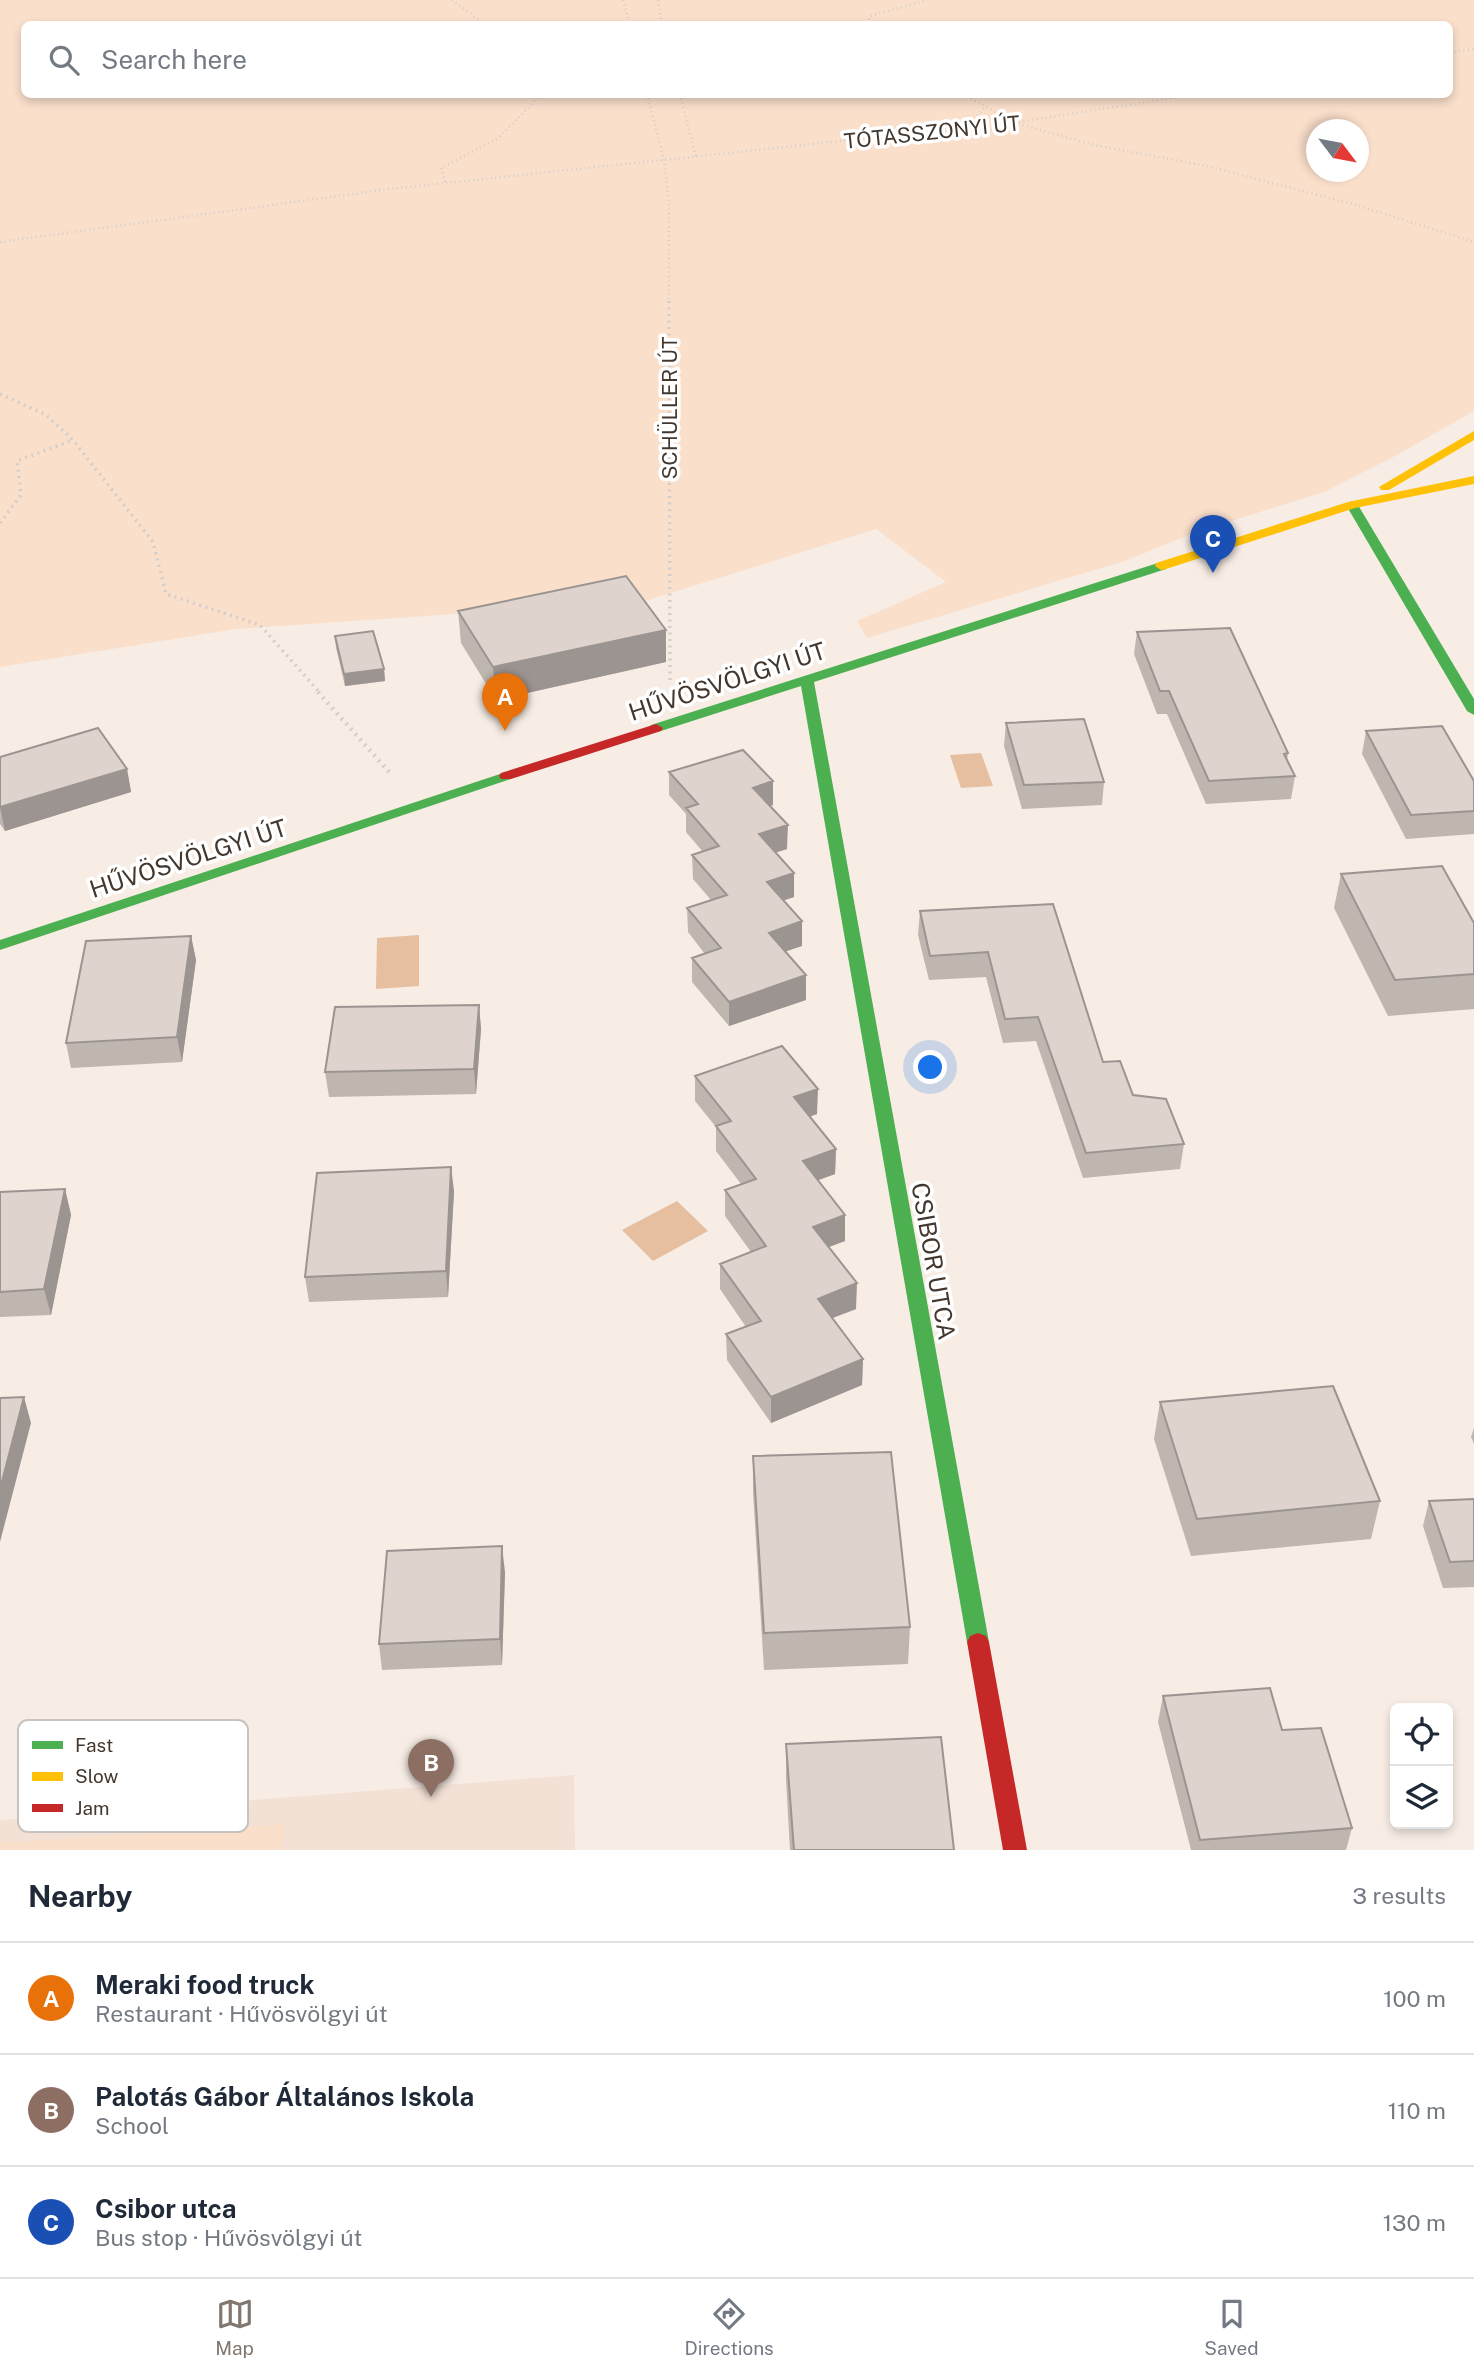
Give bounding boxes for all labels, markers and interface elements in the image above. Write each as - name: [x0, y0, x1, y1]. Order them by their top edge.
- search box: [21, 21, 1453, 98]
- icon: search: [45, 41, 83, 79]
- text: Search here: [101, 44, 247, 75]
- street label: TÓTASSZONYI ÚT: [843, 110, 1021, 154]
- north arrow: [1306, 119, 1369, 182]
- street label: SCHÜLLER ÚT: [657, 337, 682, 479]
- pin: C: [1190, 515, 1236, 573]
- street label: HŰVÖSVÖLGYI ÚT: [625, 635, 829, 726]
- pin: A: [482, 673, 528, 731]
- street label: HŰVÖSVÖLGYI ÚT: [86, 812, 290, 903]
- your location: [913, 1050, 947, 1084]
- street label: CSIBOR UTCA: [906, 1180, 962, 1342]
- map controls: [1390, 1703, 1453, 1829]
- button: locate: [1390, 1703, 1453, 1766]
- legend: [18, 1720, 248, 1832]
- text: Fast: [75, 1734, 113, 1756]
- pin: B: [408, 1739, 454, 1797]
- text: Slow: [75, 1765, 119, 1787]
- button: layers: [1390, 1766, 1453, 1829]
- text: Jam: [75, 1797, 109, 1819]
- text: Nearby: [28, 1878, 132, 1914]
- text: 3 results: [1352, 1882, 1446, 1909]
- text: Meraki food truck: [95, 1969, 315, 2000]
- text: A: [43, 1985, 59, 2012]
- text: 100 m: [1383, 1985, 1446, 2012]
- text: Restaurant · Hűvösvölgyi út: [95, 2000, 388, 2027]
- text: Palotás Gábor Általános Iskola: [95, 2081, 474, 2112]
- text: B: [43, 2097, 59, 2124]
- text: 110 m: [1388, 2097, 1446, 2124]
- text: School: [95, 2112, 169, 2139]
- text: Csibor utca: [95, 2193, 236, 2224]
- text: C: [43, 2209, 59, 2236]
- text: 130 m: [1383, 2209, 1446, 2236]
- text: Bus stop · Hűvösvölgyi út: [95, 2224, 362, 2251]
- tab: Map: [215, 2295, 254, 2359]
- tab: Directions: [684, 2295, 774, 2359]
- tab: Saved: [1204, 2295, 1259, 2359]

